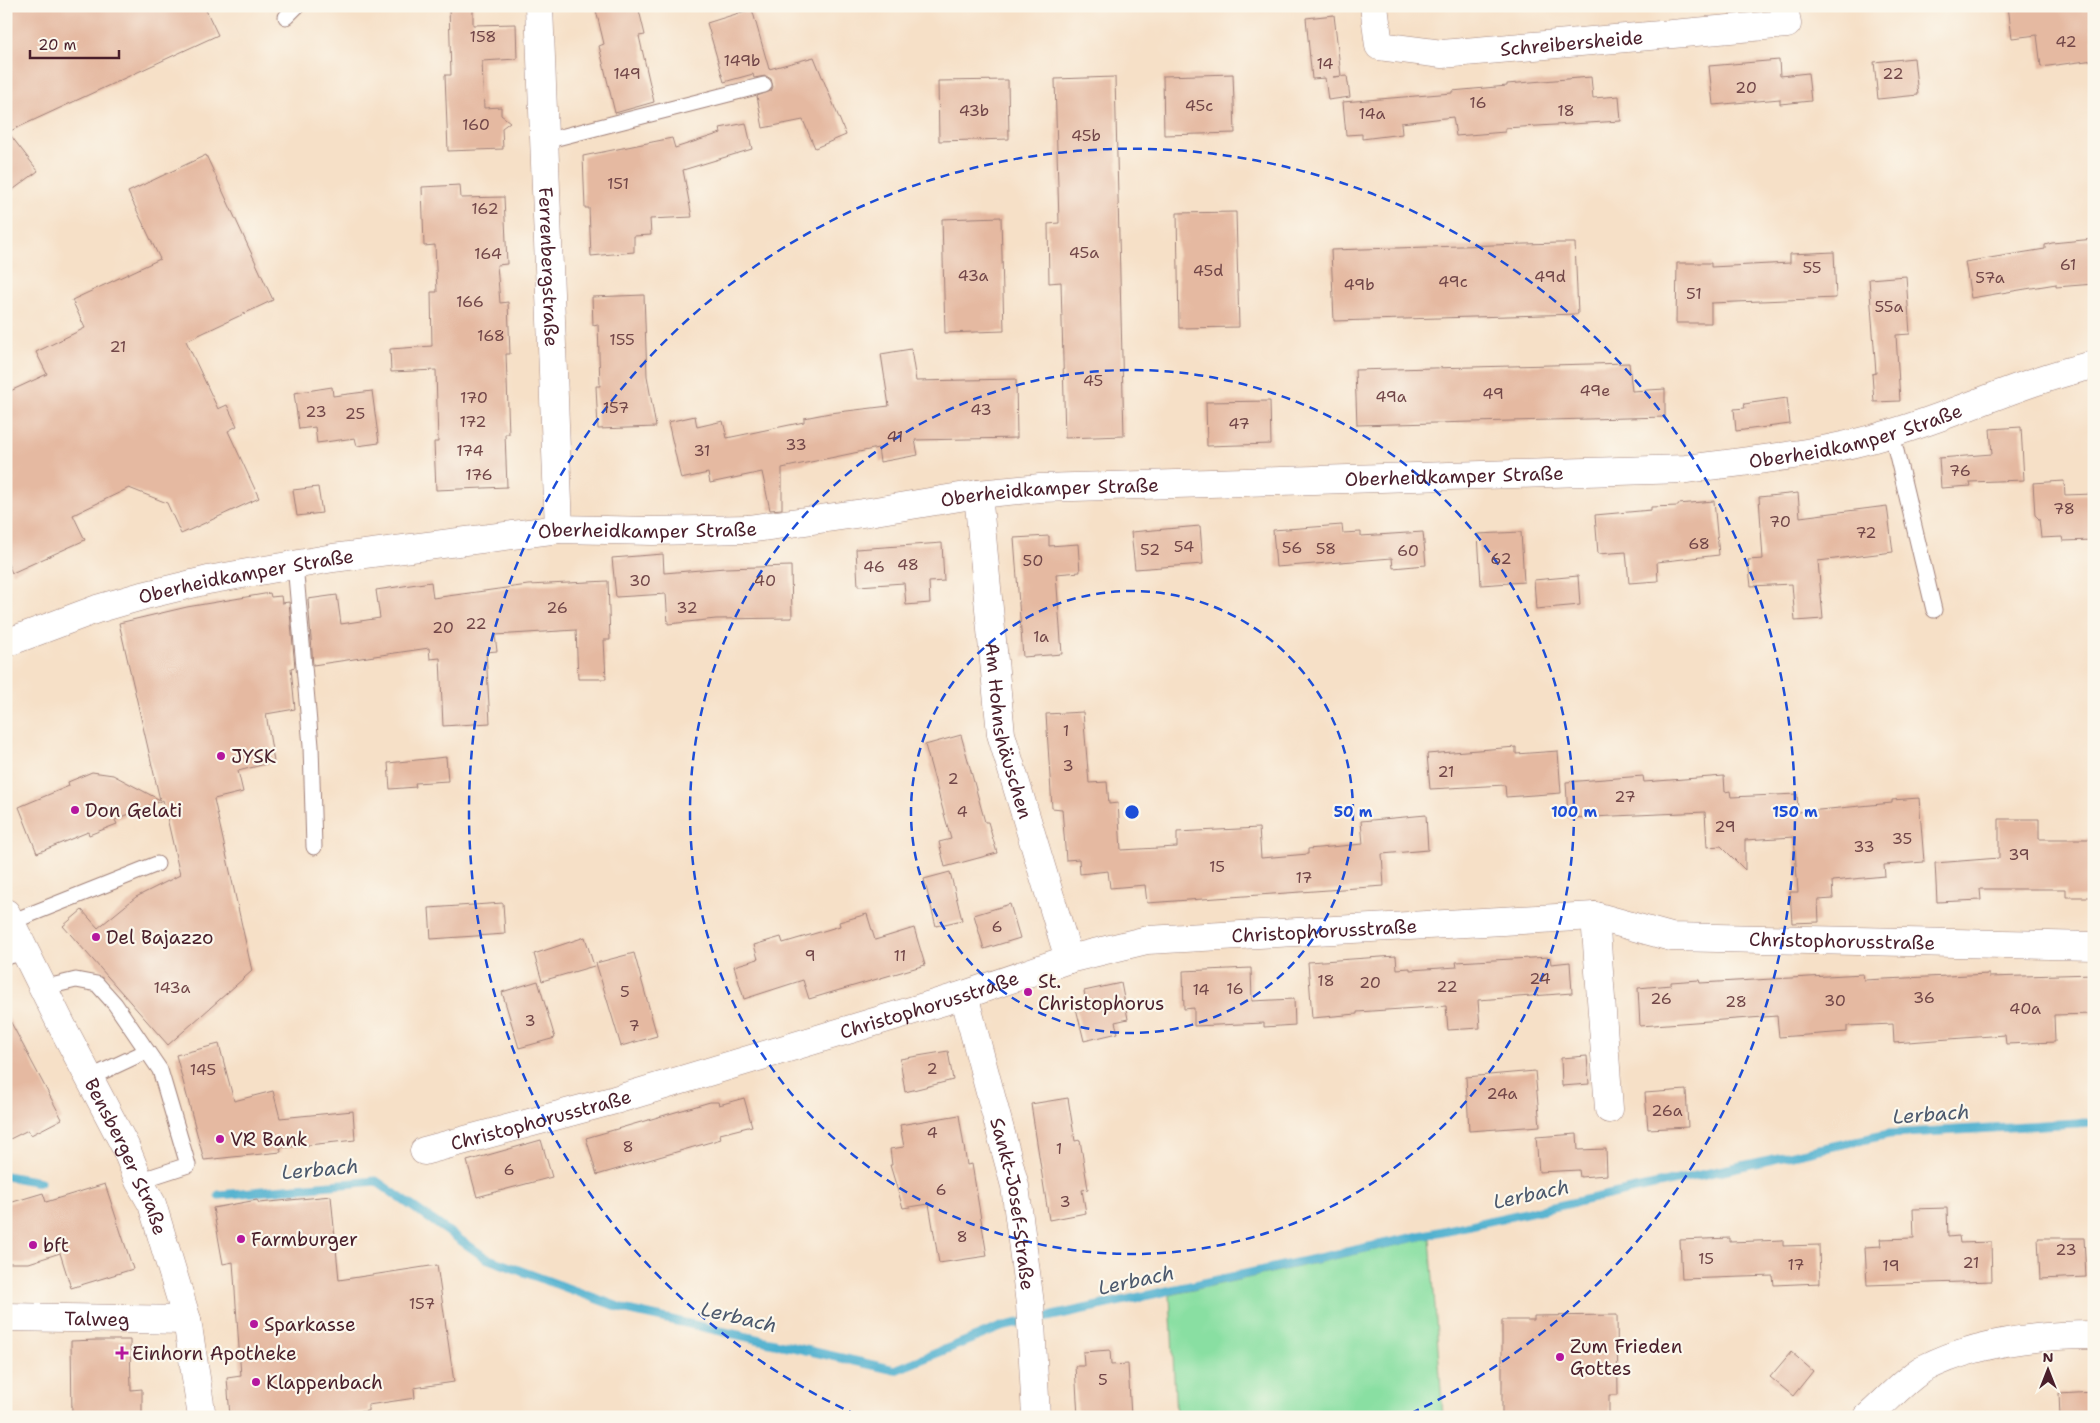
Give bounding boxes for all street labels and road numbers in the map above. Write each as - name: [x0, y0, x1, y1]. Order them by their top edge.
- street label: Schreibersheide: [1499, 25, 1644, 62]
- street label: Ferrenbergstraße: [533, 186, 564, 347]
- street label: Oberheidkamper Straße: [1747, 398, 1966, 474]
- street label: Oberheidkamper Straße: [1344, 461, 1564, 492]
- street label: Oberheidkamper Straße: [939, 473, 1159, 513]
- street label: Oberheidkamper Straße: [536, 516, 759, 545]
- street label: Oberheidkamper Straße: [136, 543, 355, 609]
- street label: Am Hohnshäuschen: [979, 641, 1038, 822]
- street label: Christophorusstraße: [1231, 914, 1418, 948]
- street label: Christophorusstraße: [1749, 927, 1935, 956]
- street label: Christophorusstraße: [837, 965, 1022, 1045]
- street label: Bensberger Straße: [79, 1074, 173, 1238]
- street label: Christophorusstraße: [448, 1084, 634, 1156]
- street label: Sankt-Josef-Straße: [984, 1115, 1040, 1292]
- street label: Talweg: [64, 1306, 130, 1332]

